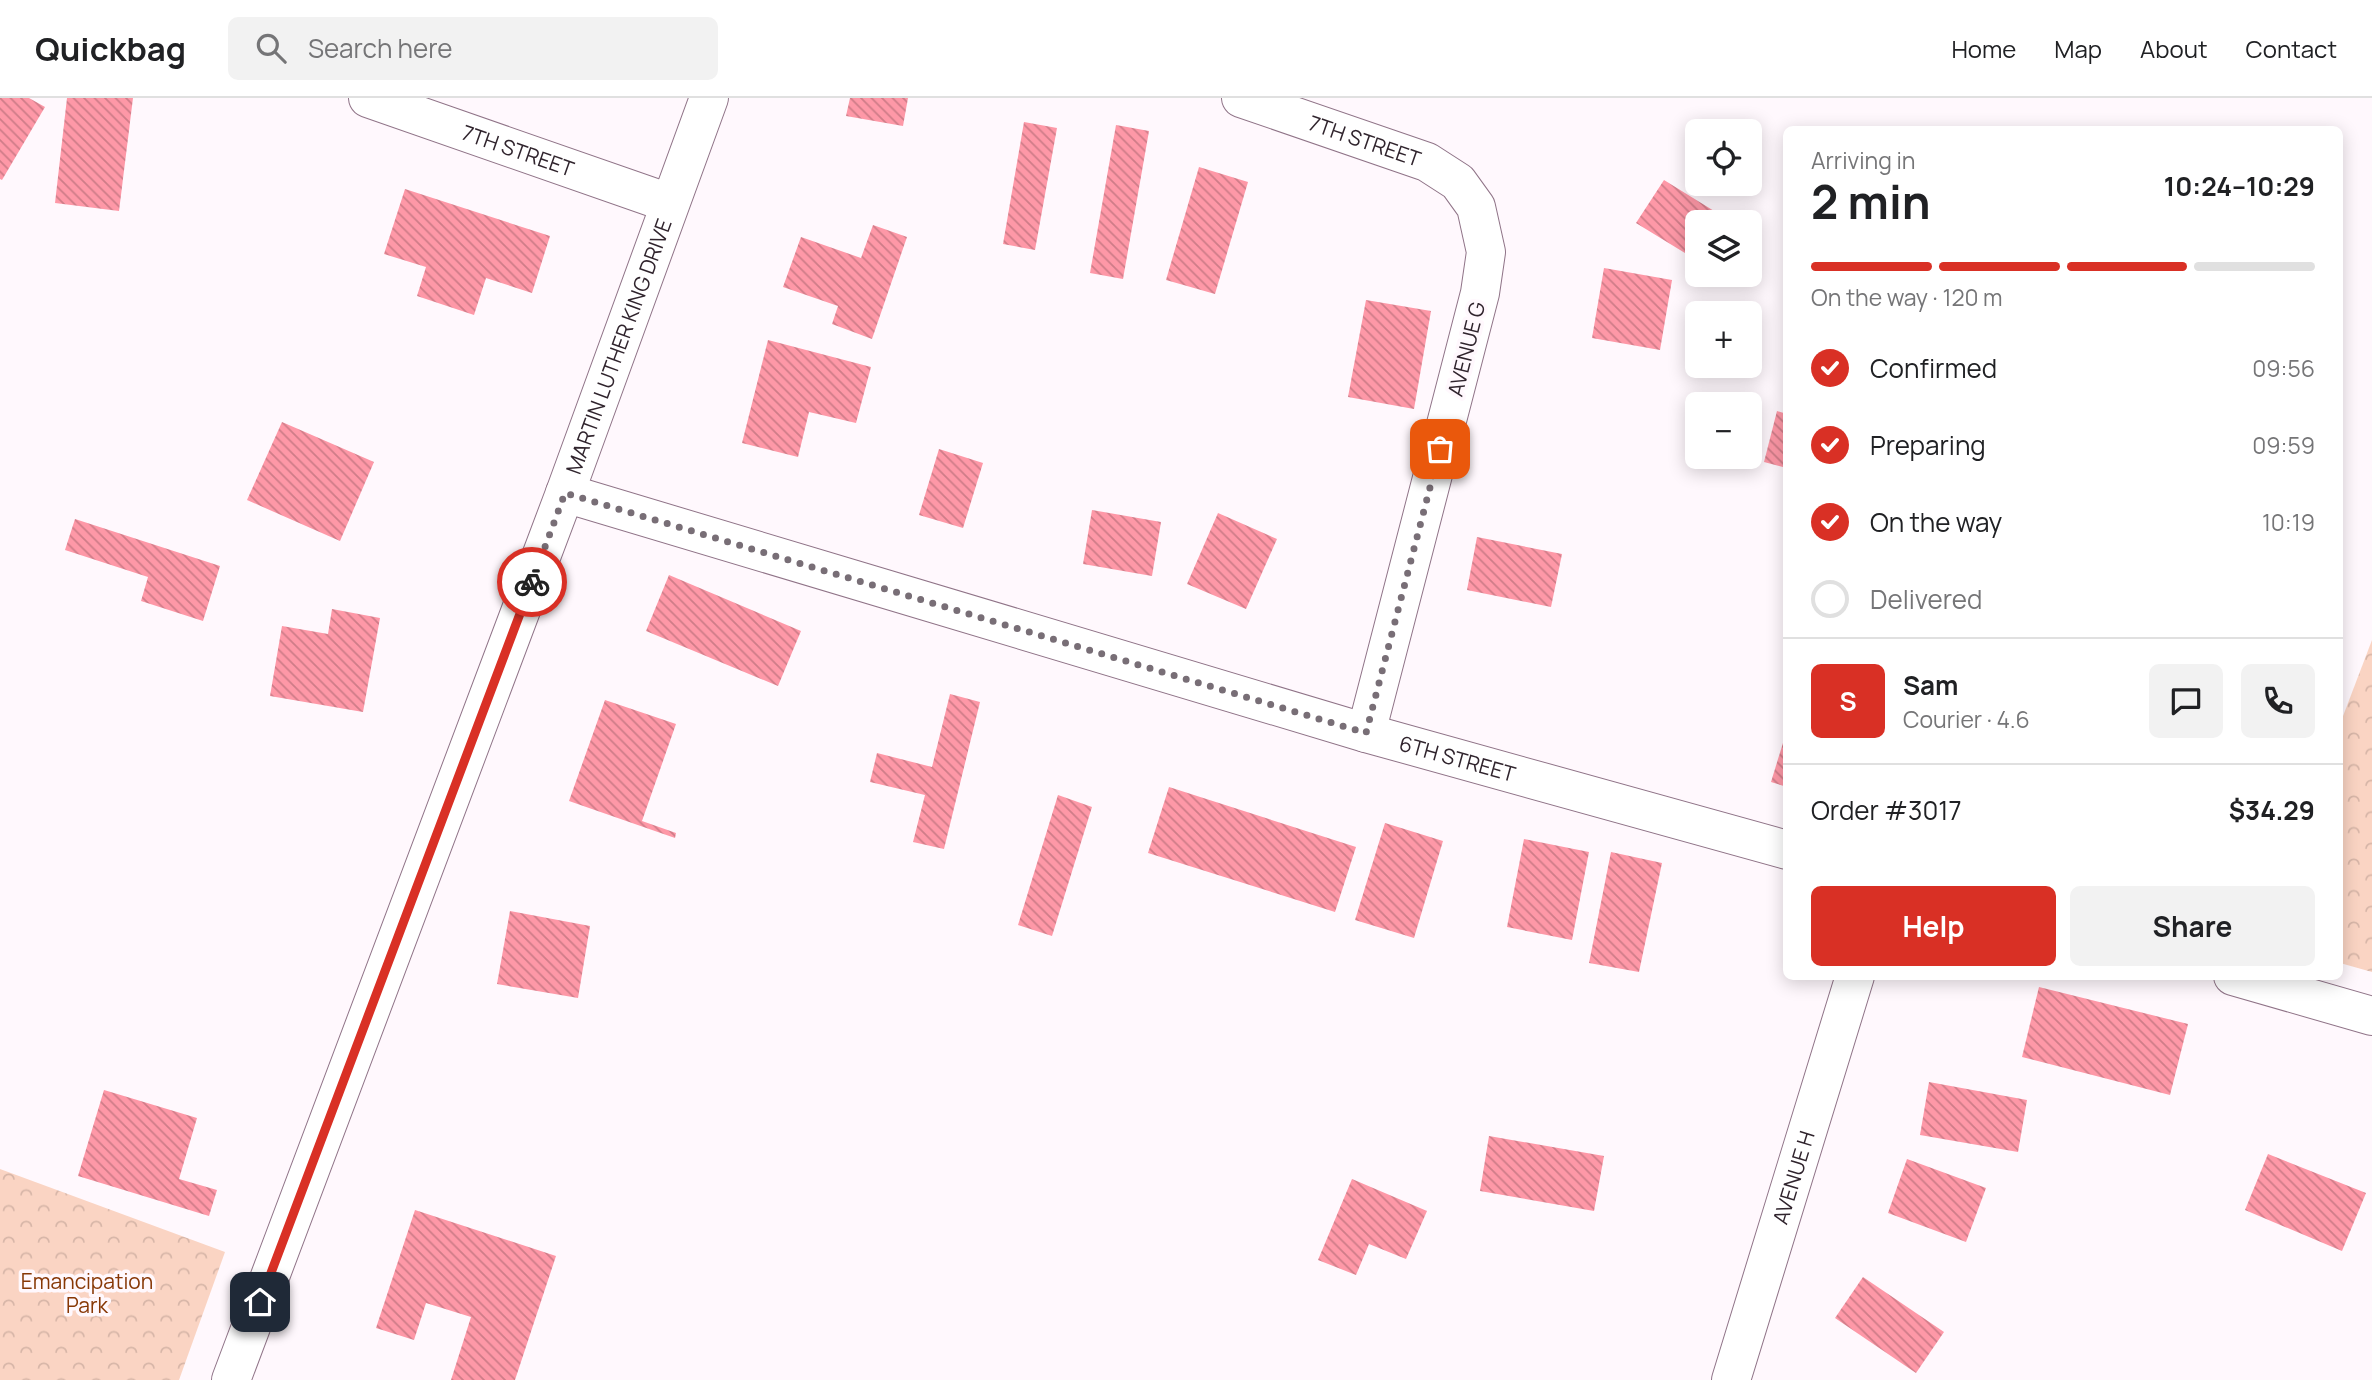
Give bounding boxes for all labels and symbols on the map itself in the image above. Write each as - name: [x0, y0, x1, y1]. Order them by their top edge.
- street label: 7TH STREET: [1305, 108, 1425, 173]
- street label: 7TH STREET: [458, 118, 578, 183]
- street label: MARTIN LUTHER KING DRIVE: [559, 215, 678, 478]
- street label: AVENUE G: [1441, 299, 1491, 399]
- pin: [1410, 419, 1470, 479]
- courier: [497, 547, 567, 617]
- street label: 6TH STREET: [1396, 729, 1519, 788]
- street label: AVENUE H: [1766, 1127, 1821, 1227]
- park label: Emancipation Park: [21, 1267, 153, 1319]
- pin: [230, 1272, 290, 1332]

